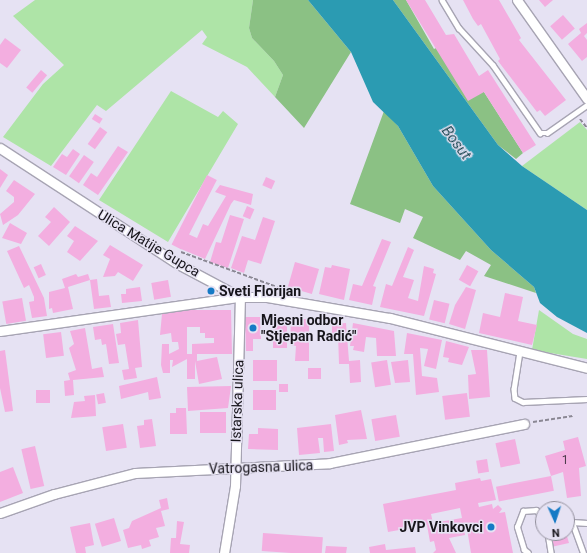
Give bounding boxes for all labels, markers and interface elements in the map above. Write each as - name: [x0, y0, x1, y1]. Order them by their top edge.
- water label: Bosut: [437, 123, 475, 163]
- street label: Ulica Matije Gupca: [95, 206, 203, 280]
- place label: Sveti Florijan: [219, 283, 301, 299]
- marker: Sveti Florijan: [206, 286, 216, 296]
- place label: Mjesni odbor "Stjepan Radić": [261, 312, 356, 344]
- marker: Mjesni odbor "Stjepan Radić": [248, 323, 258, 333]
- street label: Istarska ulica: [227, 359, 247, 443]
- house number: 1: [562, 454, 568, 468]
- street label: Vatrogasna ulica: [209, 457, 313, 477]
- north arrow: [535, 501, 575, 541]
- place label: JVP Vinkovci: [400, 519, 483, 535]
- marker: JVP Vinkovci: [486, 522, 496, 532]
- text: N: [551, 526, 560, 539]

